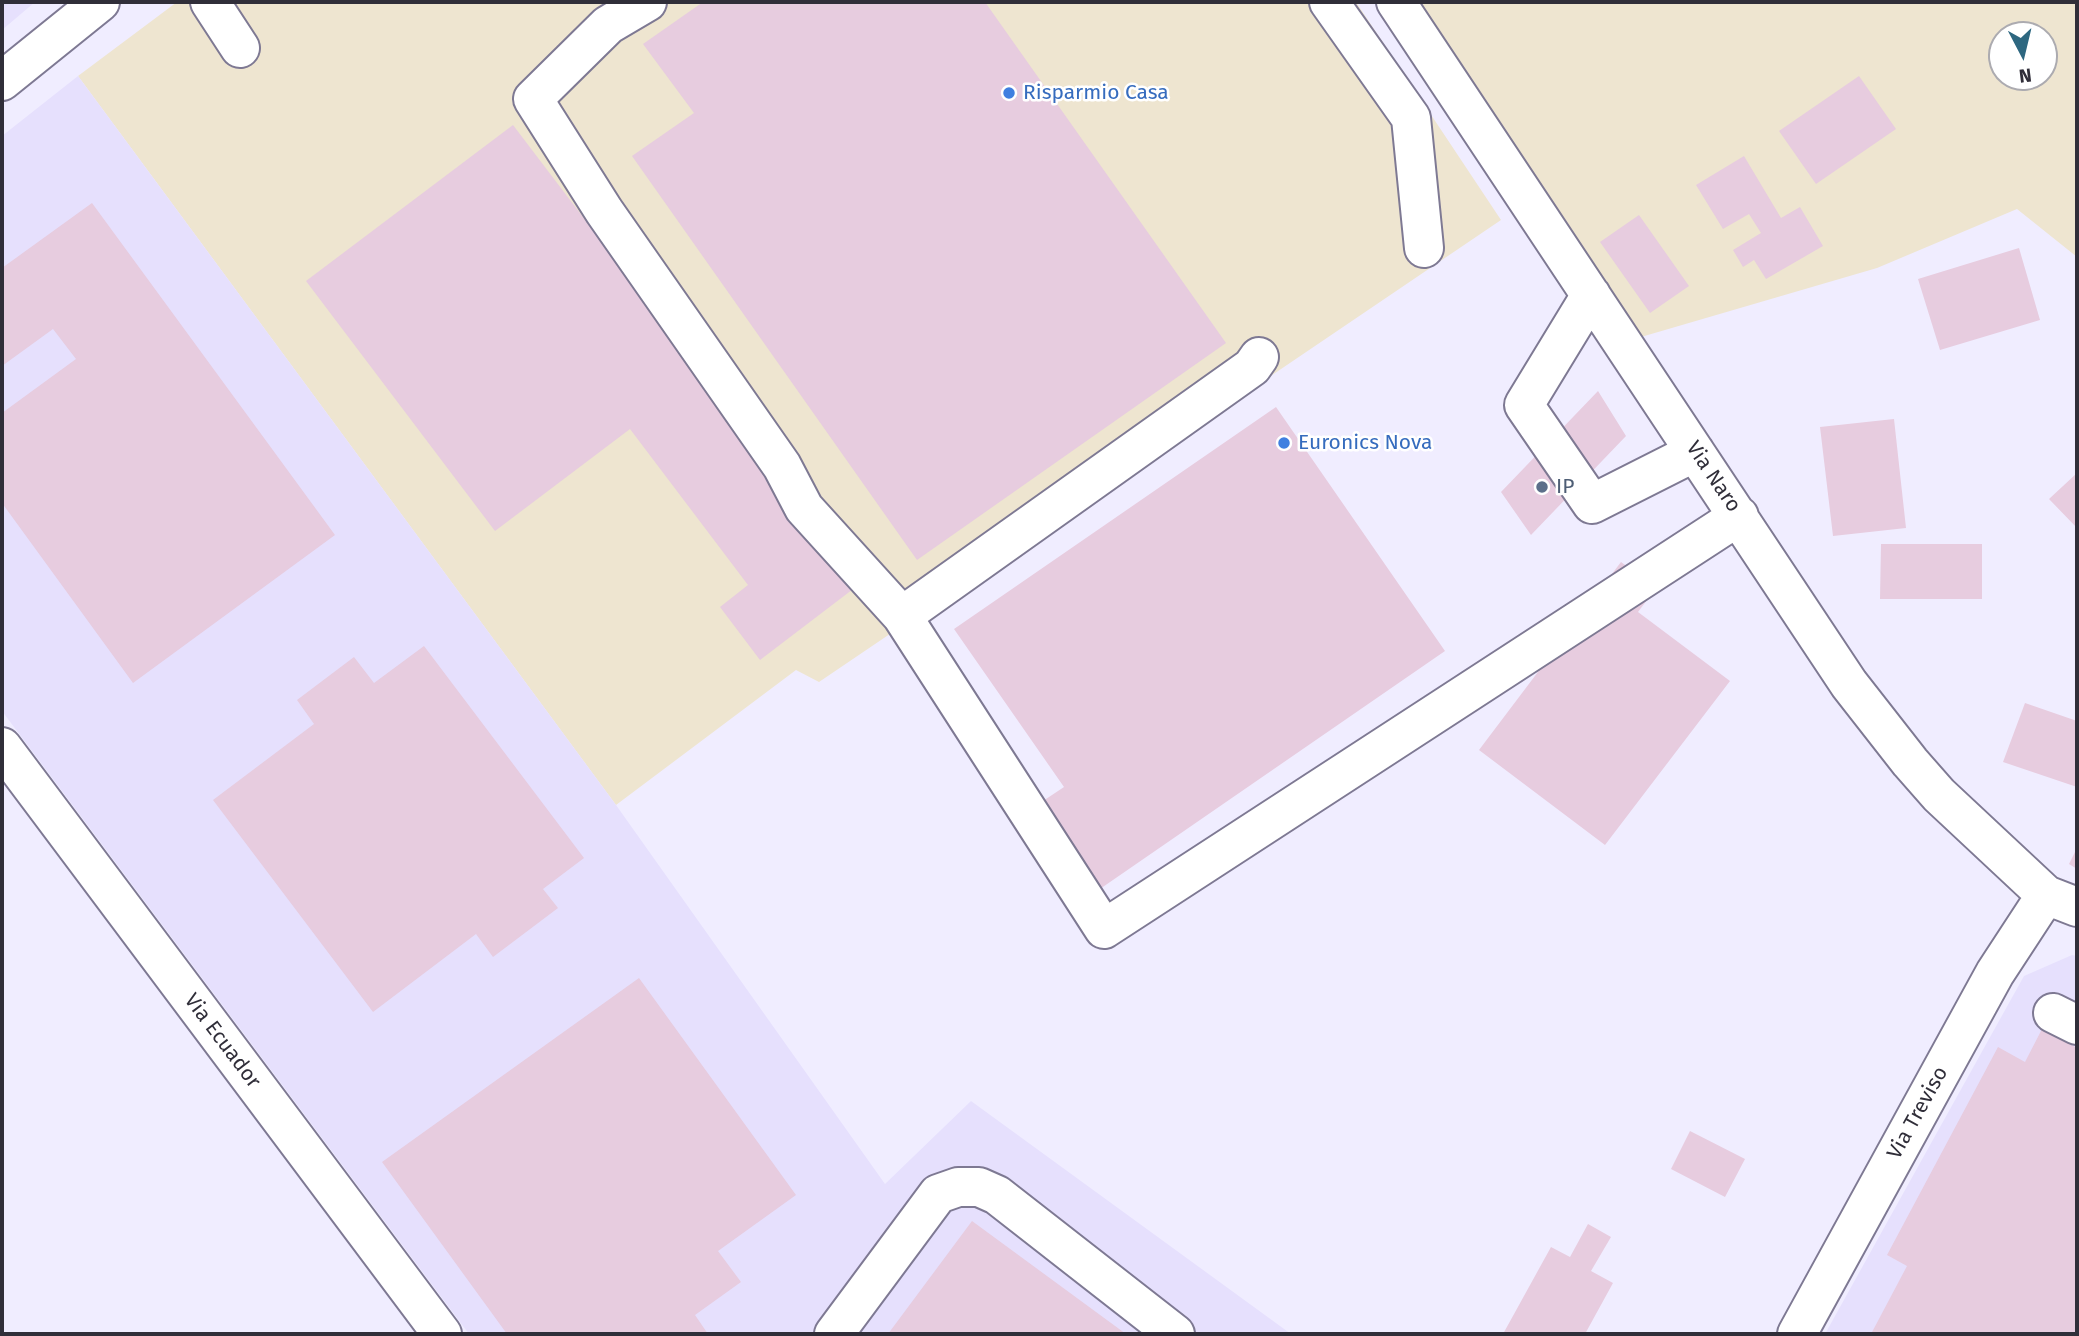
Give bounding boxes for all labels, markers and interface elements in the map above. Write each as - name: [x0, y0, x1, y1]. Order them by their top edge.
- north arrow: [1988, 21, 2058, 91]
- text: N: [2018, 63, 2033, 88]
- place label: Risparmio Casa: [1023, 80, 1169, 106]
- marker: Risparmio Casa: [1001, 85, 1017, 101]
- place label: Euronics Nova: [1298, 430, 1432, 456]
- marker: Euronics Nova: [1276, 435, 1292, 451]
- street label: Via Naro: [1680, 437, 1746, 517]
- place label: IP: [1556, 474, 1574, 500]
- marker: IP: [1534, 479, 1550, 495]
- street label: Via Ecuador: [178, 989, 266, 1093]
- street label: Via Treviso: [1882, 1062, 1954, 1164]

